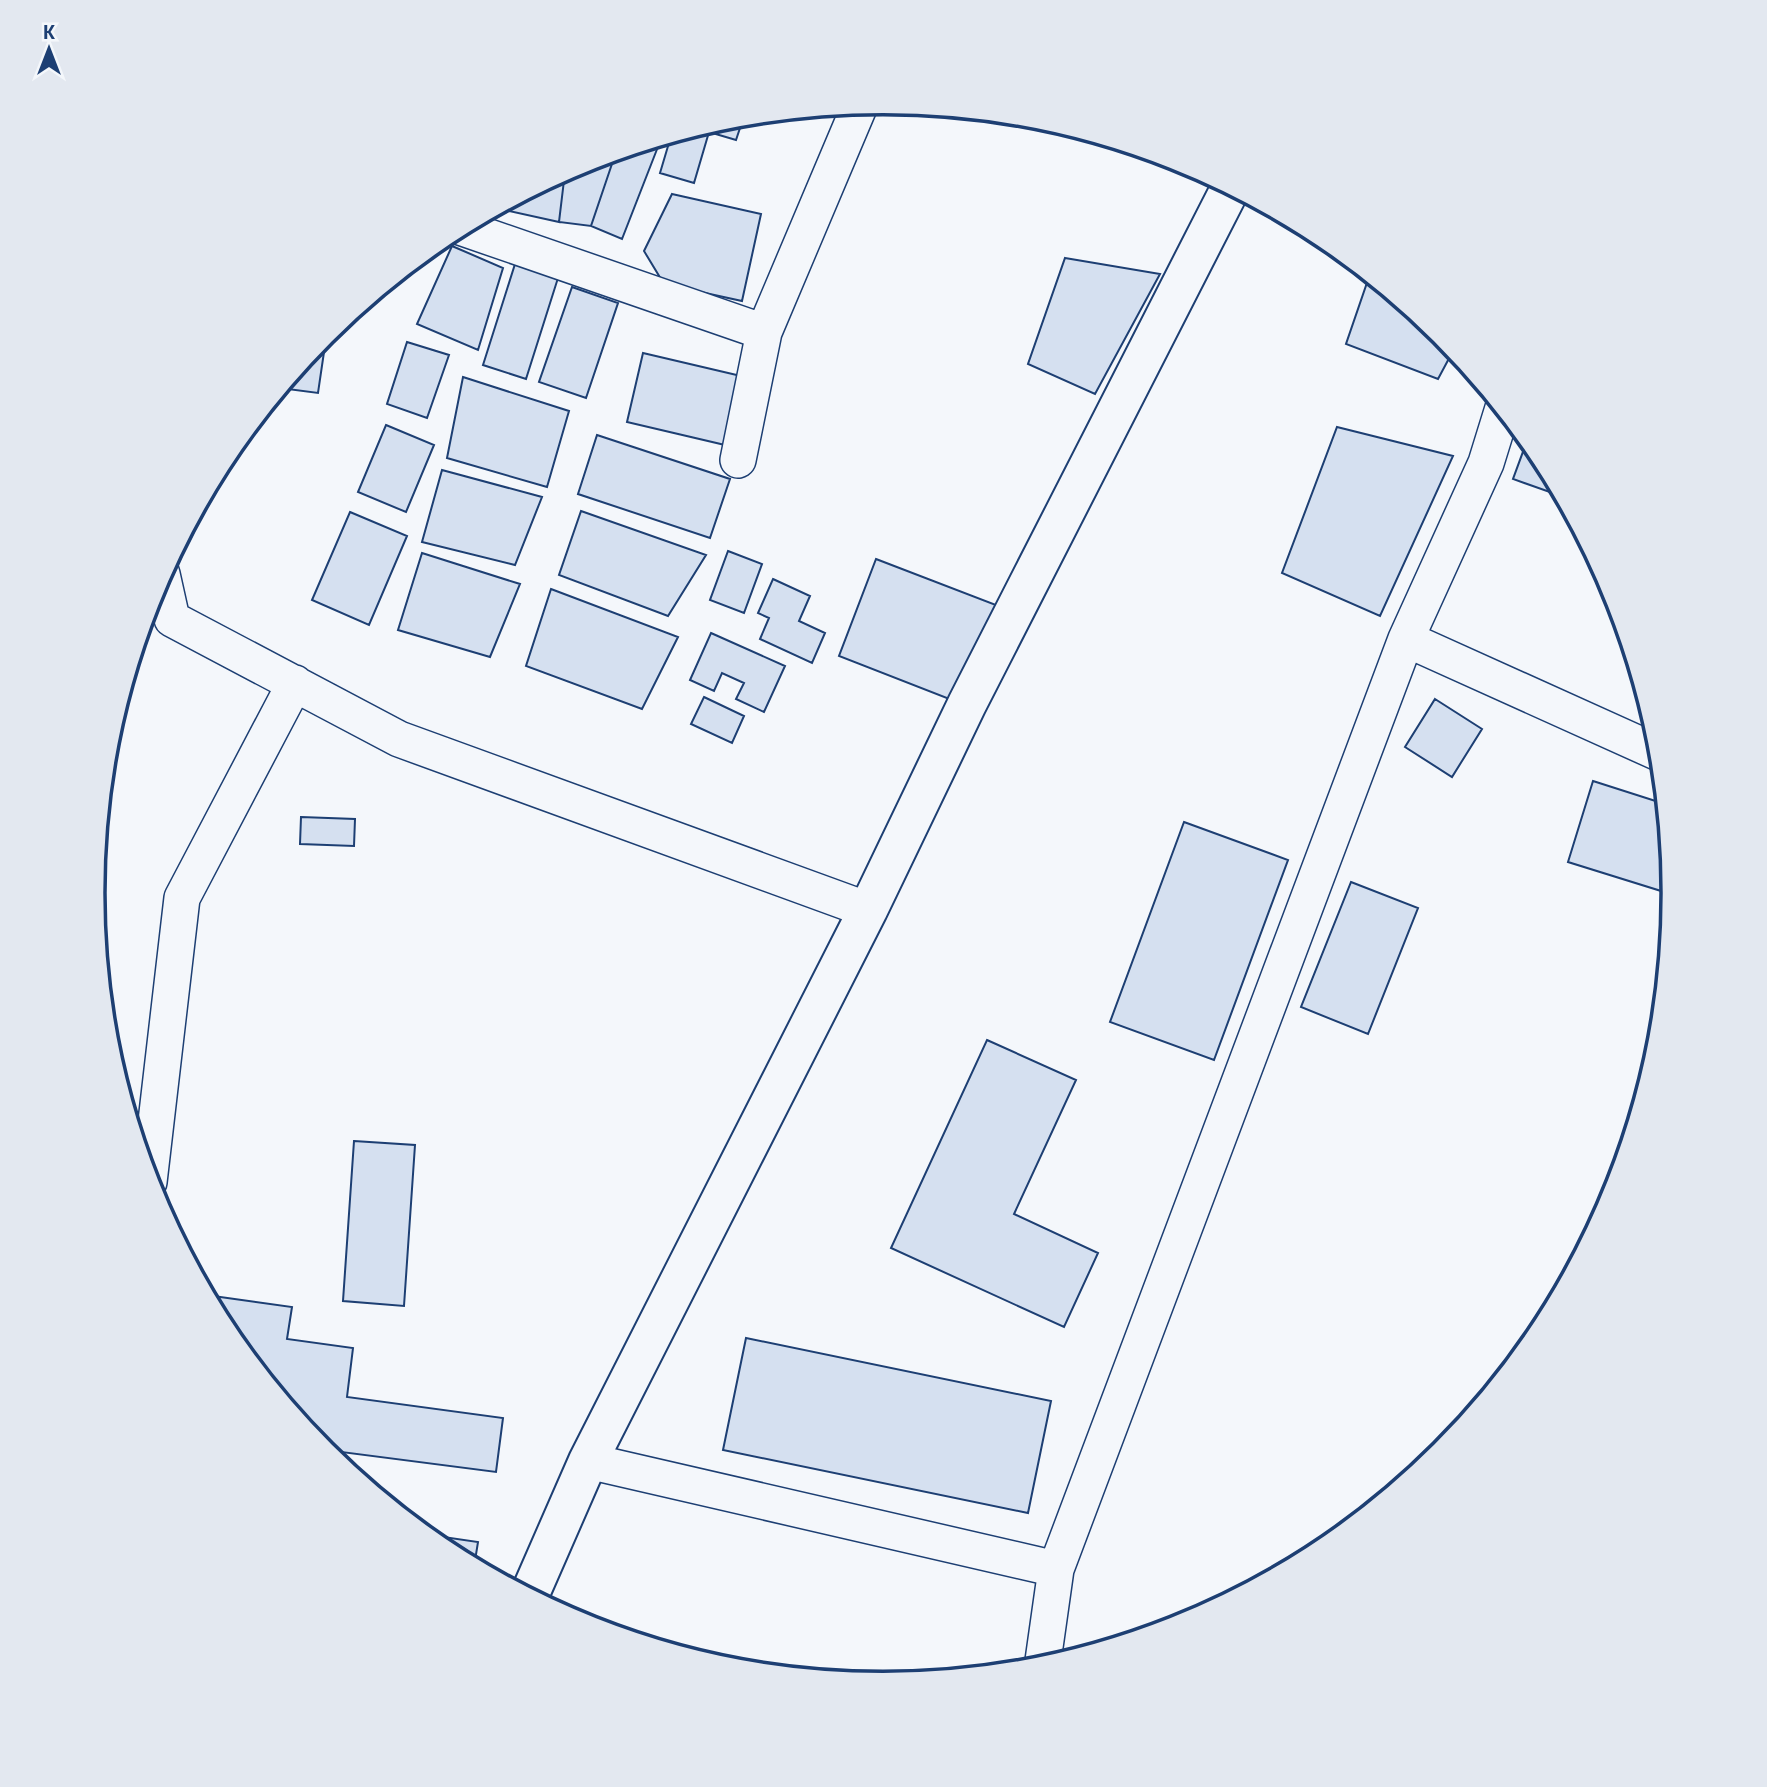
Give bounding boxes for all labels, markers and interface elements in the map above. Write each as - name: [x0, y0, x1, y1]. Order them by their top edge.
- north arrow: [14, 14, 84, 84]
- text: K: [43, 20, 55, 43]

